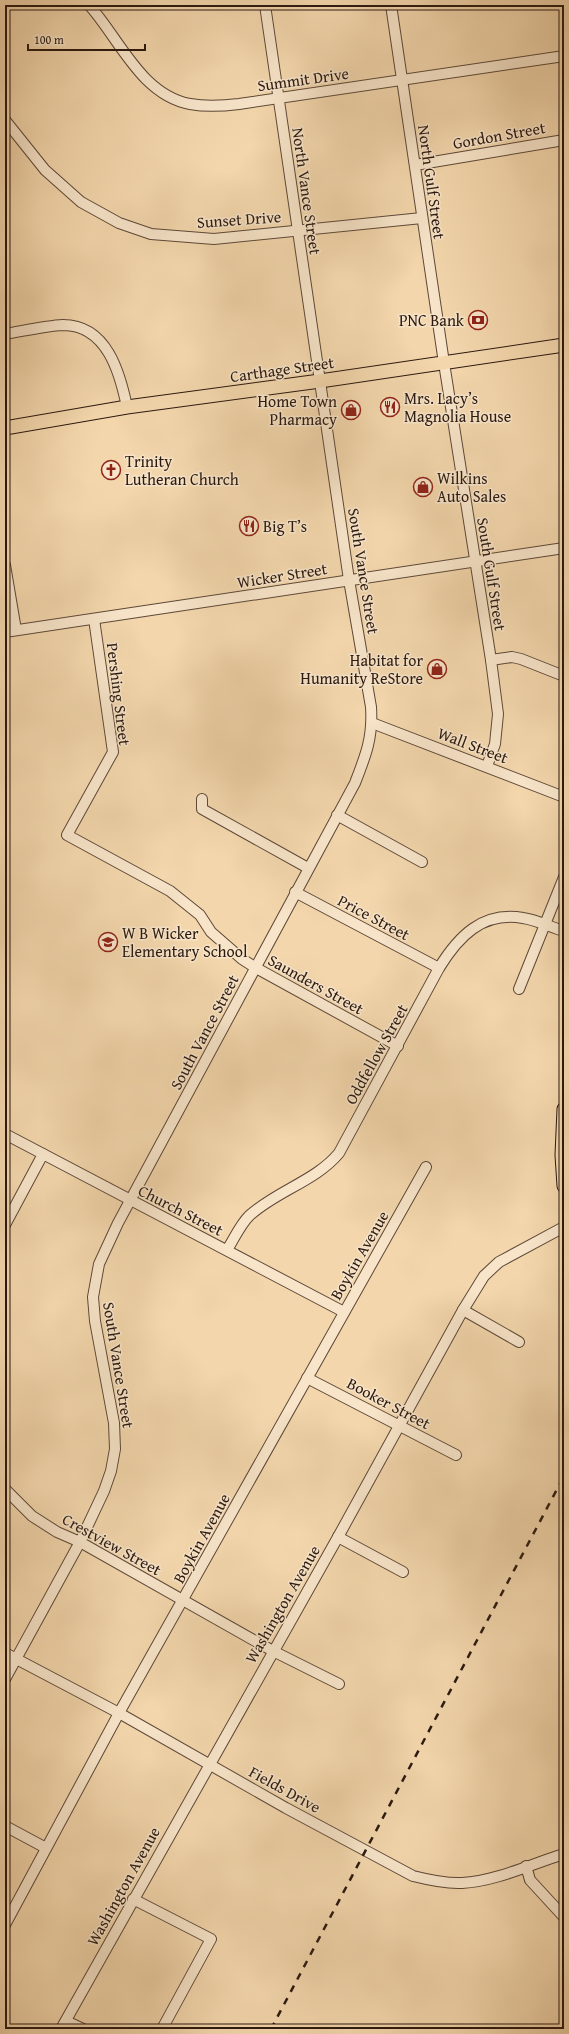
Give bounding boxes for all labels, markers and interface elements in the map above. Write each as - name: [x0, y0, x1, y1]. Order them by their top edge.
- scale bar: [28, 26, 145, 52]
- text: 100 m: [34, 31, 64, 48]
- street label: Summit Drive: [256, 61, 350, 97]
- street label: Gordon Street: [451, 115, 548, 155]
- street label: North Gulf Street: [412, 123, 452, 241]
- street label: North Vance Street: [286, 126, 328, 256]
- street label: Sunset Drive: [196, 204, 282, 234]
- place label: PNC Bank: [399, 308, 465, 332]
- bank icon: PNC Bank: [467, 309, 489, 331]
- street label: Carthage Street: [229, 350, 336, 388]
- place label: Mrs. Lacy’s Magnolia House: [404, 386, 511, 428]
- place label: Home Town Pharmacy: [258, 389, 337, 431]
- restaurant icon: Mrs. Lacy’s Magnolia House: [379, 396, 401, 418]
- shop icon: Home Town Pharmacy: [340, 399, 362, 421]
- place label: Trinity Lutheran Church: [125, 449, 239, 491]
- church icon: Trinity Lutheran Church: [100, 459, 122, 481]
- place label: Wilkins Auto Sales: [437, 466, 506, 508]
- shop icon: Wilkins Auto Sales: [412, 476, 434, 498]
- street label: South Vance Street: [342, 506, 386, 636]
- place label: Big T’s: [263, 514, 307, 538]
- restaurant icon: Big T’s: [238, 515, 260, 537]
- street label: South Gulf Street: [471, 516, 513, 633]
- street label: Wicker Street: [235, 556, 329, 594]
- street label: Pershing Street: [101, 641, 137, 747]
- place label: Habitat for Humanity ReStore: [300, 648, 423, 690]
- shop icon: Habitat for Humanity ReStore: [426, 658, 448, 680]
- street label: Wall Street: [434, 721, 512, 770]
- street label: Price Street: [334, 888, 415, 946]
- place label: W B Wicker Elementary School: [122, 921, 248, 963]
- school or university icon: W B Wicker Elementary School: [97, 931, 119, 953]
- street label: Saunders Street: [264, 948, 368, 1020]
- street label: South Vance Street: [163, 970, 245, 1094]
- street label: Oddfellow Street: [338, 999, 414, 1109]
- street label: Church Street: [134, 1178, 228, 1242]
- street label: Boykin Avenue: [324, 1206, 394, 1304]
- street label: South Vance Street: [97, 1300, 141, 1430]
- street label: Booker Street: [343, 1371, 435, 1435]
- street label: Boykin Avenue: [166, 1489, 236, 1587]
- street label: Crestview Street: [58, 1507, 166, 1581]
- street label: Washington Avenue: [238, 1540, 326, 1668]
- street label: Fields Drive: [245, 1759, 325, 1819]
- street label: Washington Avenue: [80, 1822, 166, 1950]

